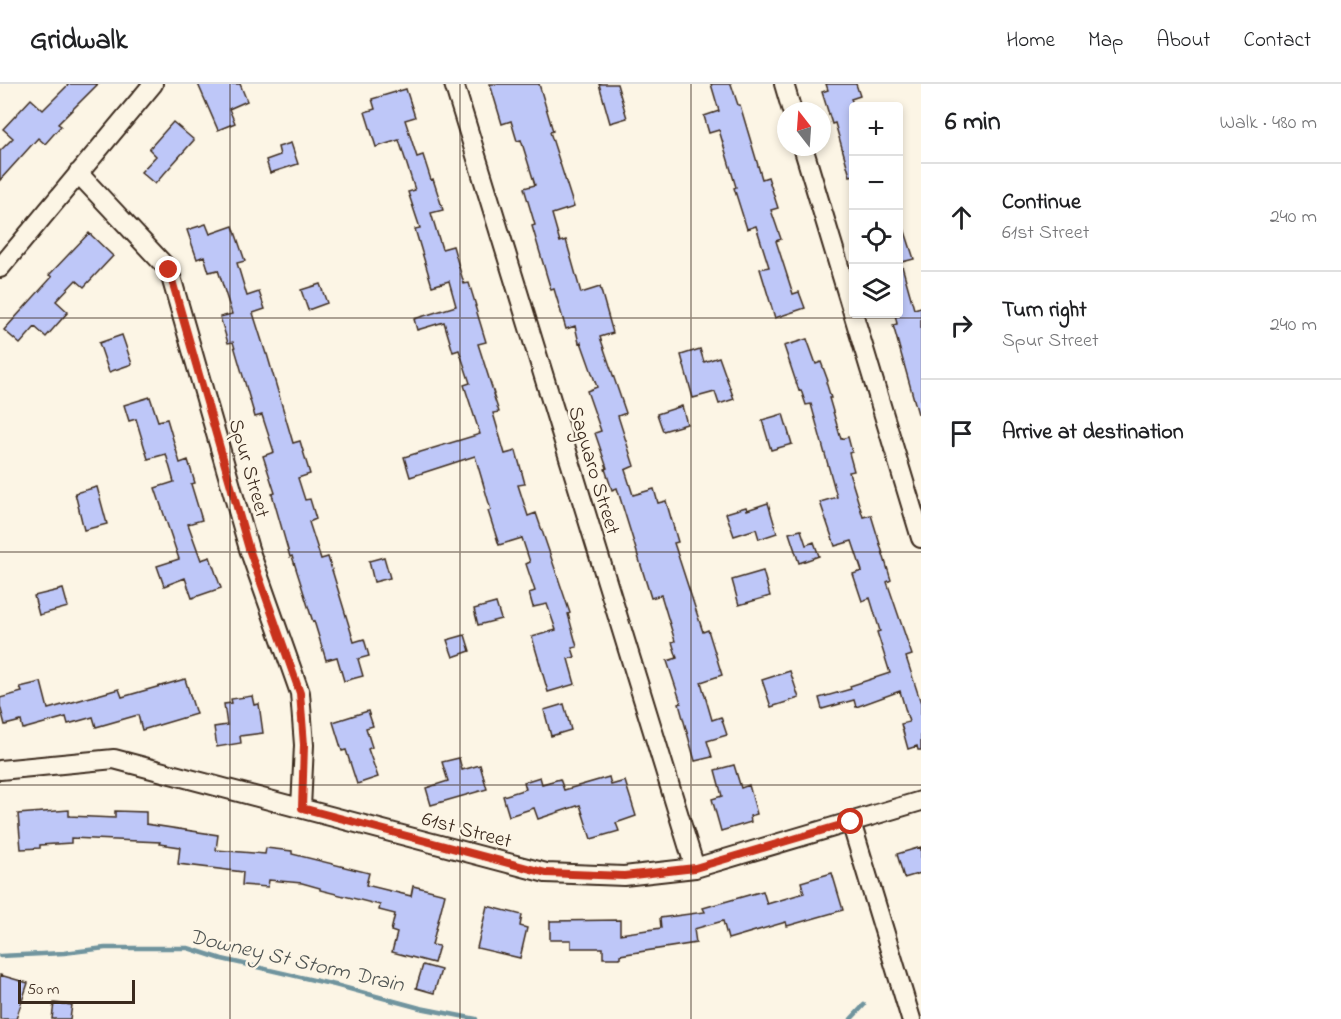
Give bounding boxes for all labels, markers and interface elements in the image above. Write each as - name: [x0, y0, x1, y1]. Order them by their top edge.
- text: Gridwalk: [30, 21, 127, 62]
- text: Home: [1006, 26, 1055, 56]
- text: Map: [1088, 26, 1123, 56]
- text: About: [1156, 26, 1210, 56]
- text: Contact: [1243, 26, 1311, 56]
- north arrow: [777, 102, 831, 156]
- map controls: [849, 102, 903, 318]
- button: +: [849, 102, 903, 156]
- text: 6 min: [945, 104, 1001, 142]
- text: Walk · 480 m: [1219, 109, 1317, 138]
- button: −: [849, 156, 903, 210]
- text: Continue: [1002, 187, 1081, 219]
- icon: ahead: [945, 201, 978, 234]
- text: 240 m: [1270, 203, 1317, 232]
- button: locate: [849, 210, 903, 264]
- text: 61st Street: [1002, 219, 1089, 248]
- route end: [155, 256, 181, 282]
- button: layers: [849, 264, 903, 318]
- text: Turn right: [1002, 295, 1087, 327]
- icon: right: [945, 309, 978, 342]
- text: 240 m: [1270, 311, 1317, 340]
- text: Spur Street: [1002, 327, 1099, 356]
- street label: Saguaro Street: [557, 403, 627, 539]
- street label: Spur Street: [220, 416, 276, 521]
- icon: arrive: [945, 417, 978, 450]
- text: Arrive at destination: [1002, 417, 1184, 449]
- street label: 61st Street: [418, 805, 515, 857]
- route start: [837, 808, 863, 834]
- water label: Downey St Storm Drain: [186, 922, 408, 1002]
- scale bar: [18, 977, 135, 1004]
- text: 50 m: [27, 978, 59, 1002]

